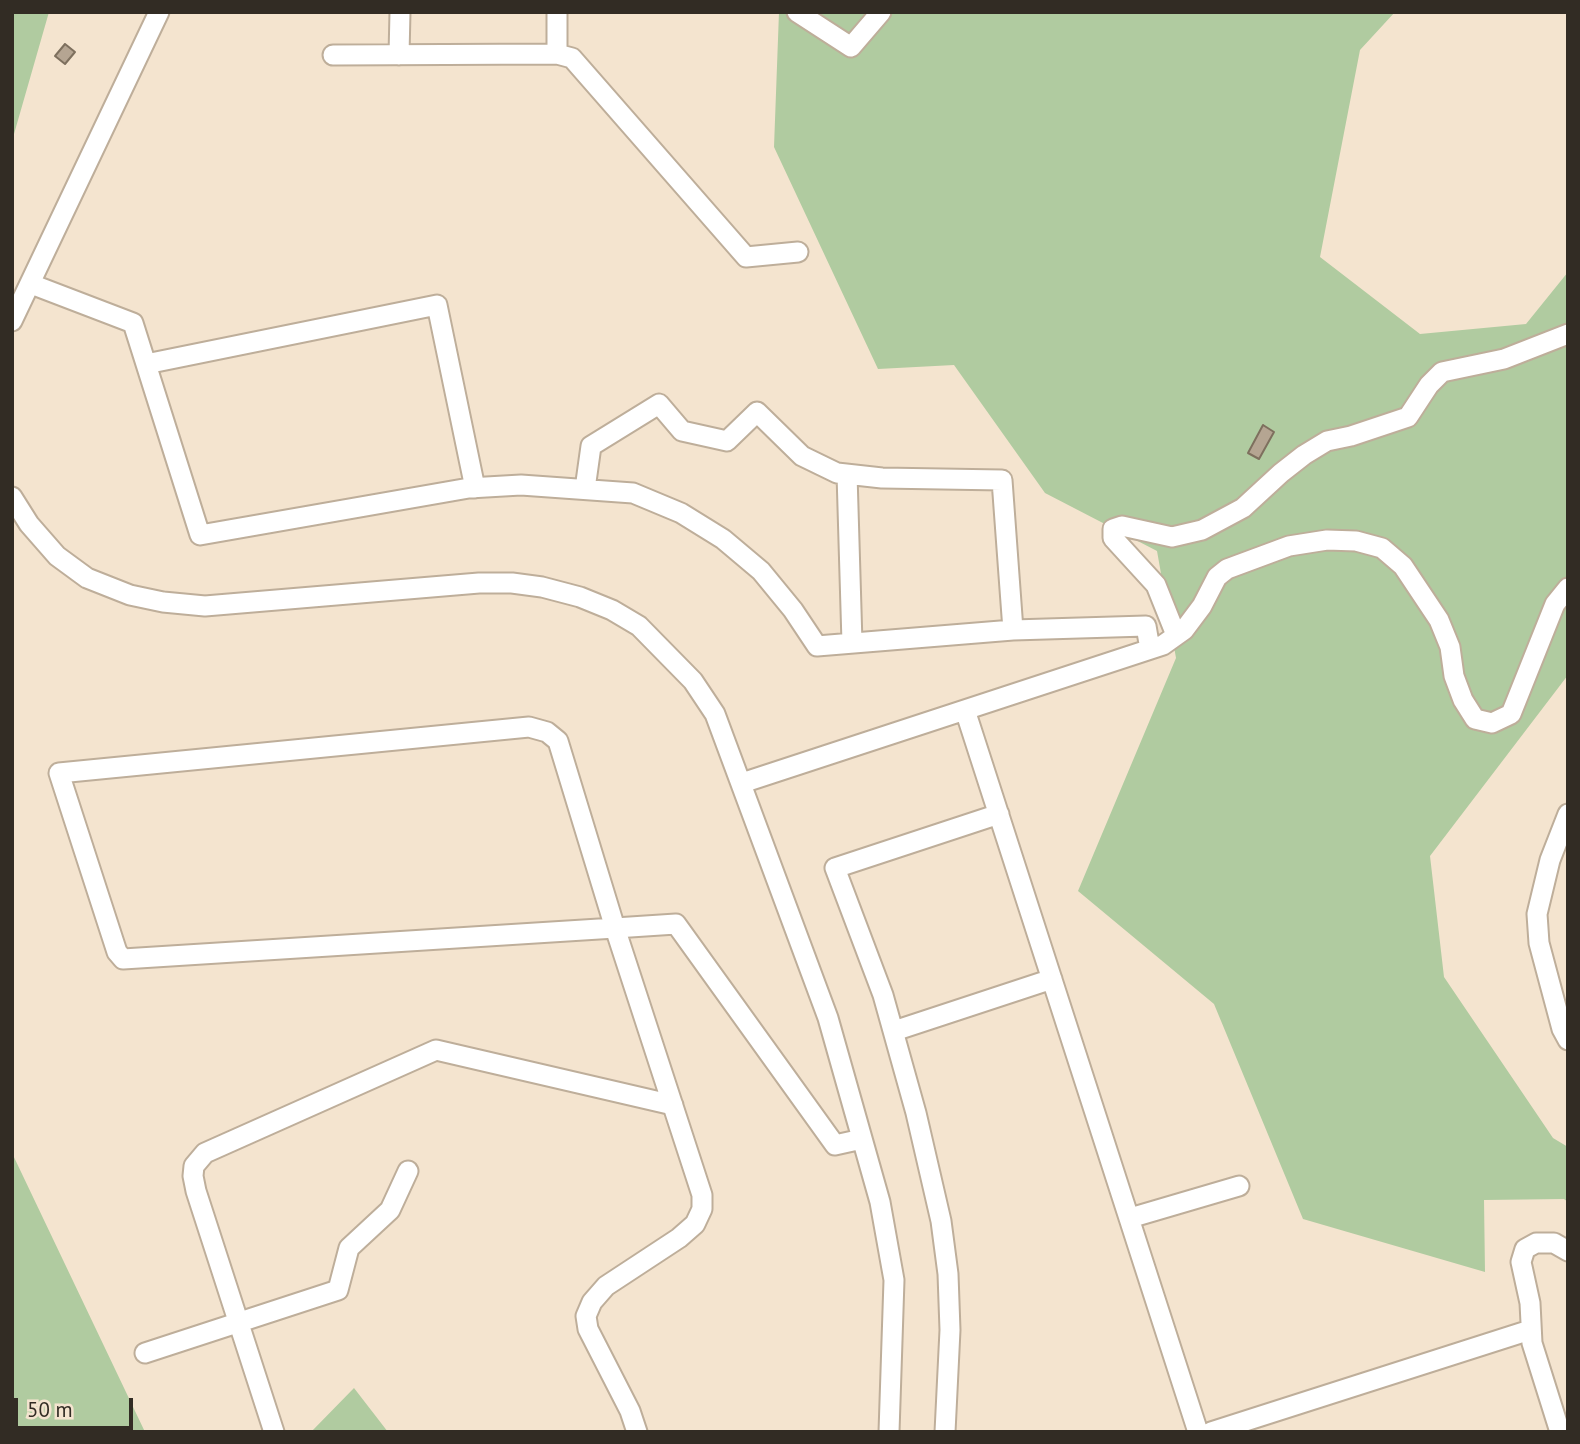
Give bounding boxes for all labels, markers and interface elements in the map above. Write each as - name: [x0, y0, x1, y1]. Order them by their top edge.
- scale bar: [18, 1384, 136, 1428]
- text: 50 m: [27, 1396, 73, 1423]

